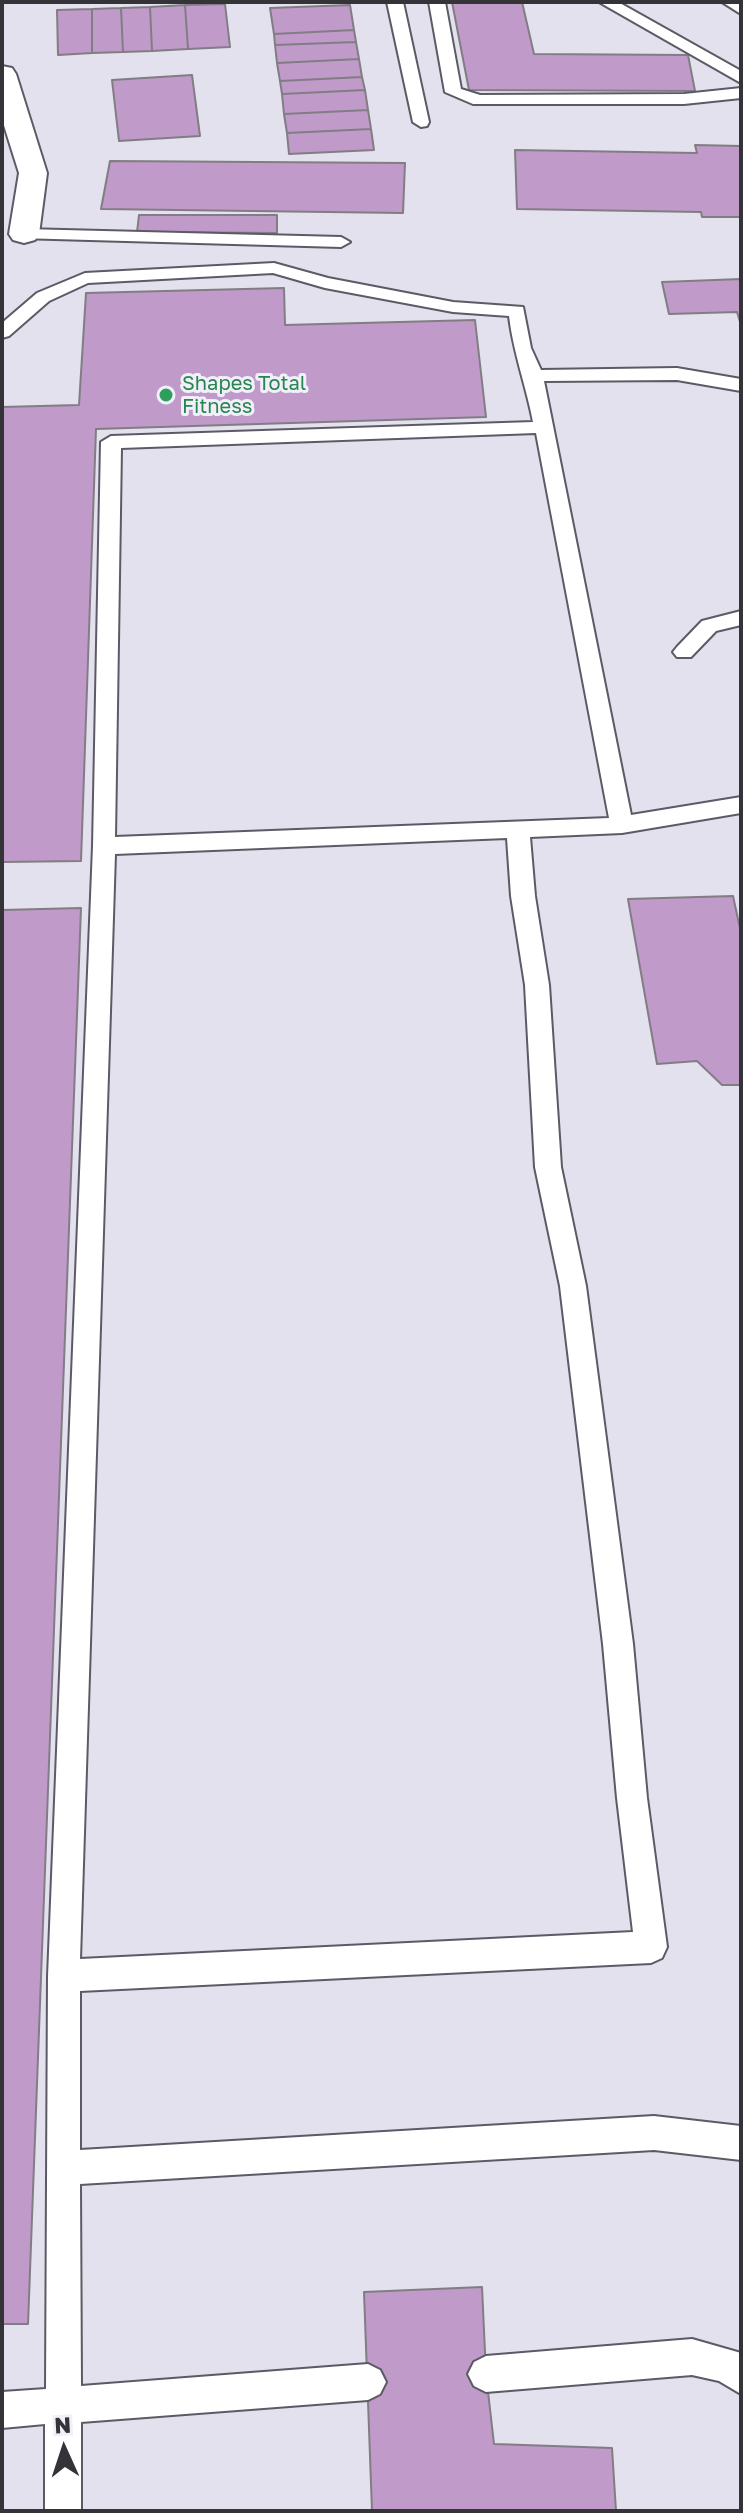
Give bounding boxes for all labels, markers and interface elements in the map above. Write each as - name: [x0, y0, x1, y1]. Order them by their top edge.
- place label: Shapes Total Fitness: [182, 372, 306, 419]
- marker: Shapes Total Fitness: [157, 386, 175, 404]
- north arrow: [24, 2409, 104, 2489]
- text: N: [54, 2411, 72, 2438]

